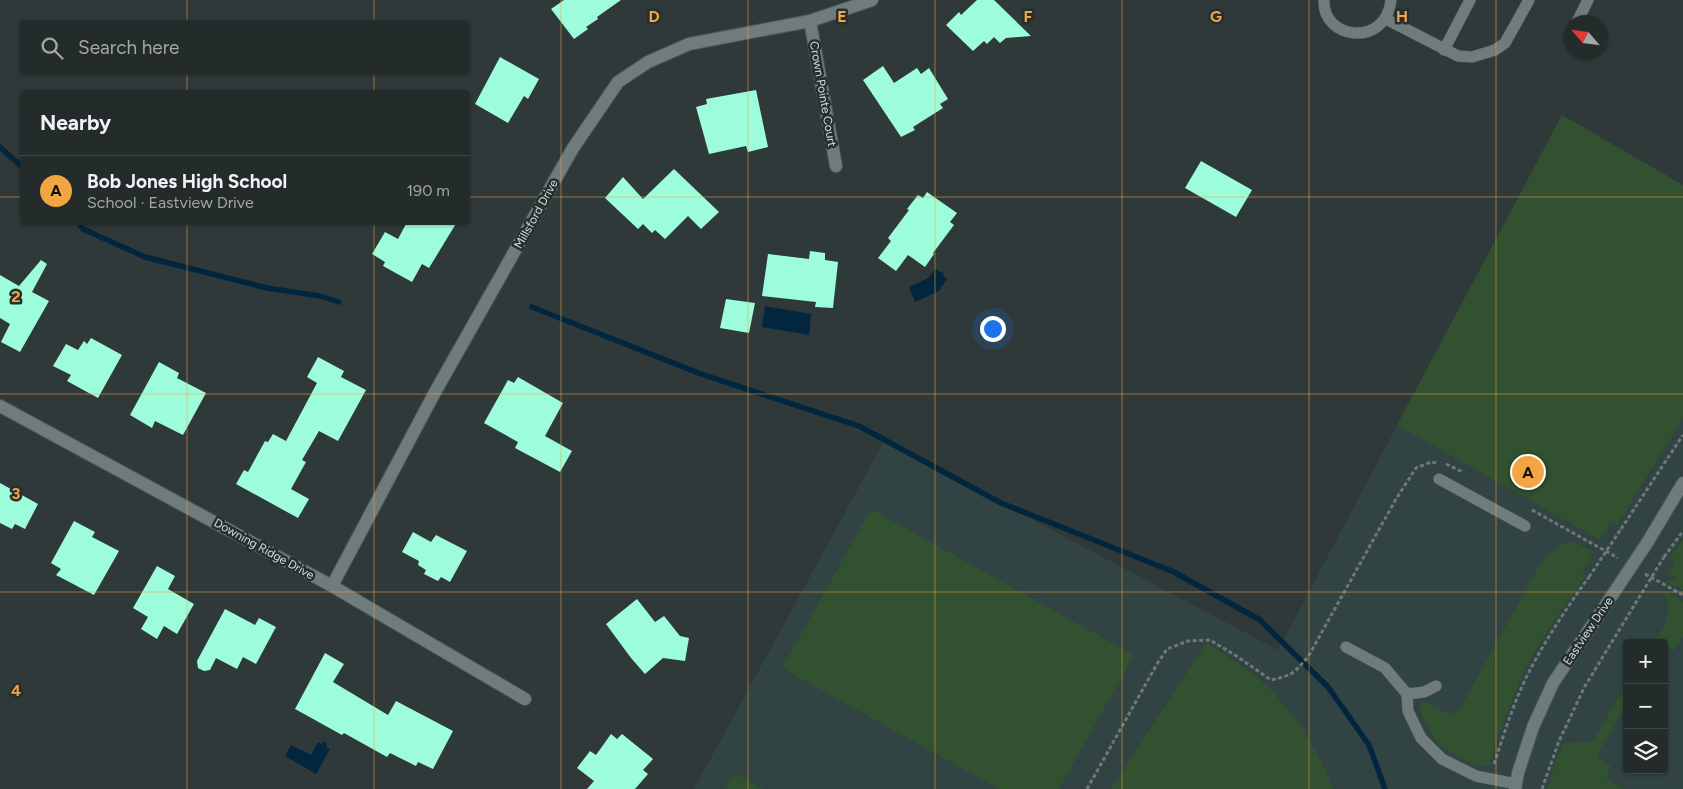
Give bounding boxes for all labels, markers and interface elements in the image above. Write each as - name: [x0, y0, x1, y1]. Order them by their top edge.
- text: D: [648, 7, 660, 26]
- text: E: [837, 7, 847, 26]
- text: F: [1024, 7, 1033, 26]
- text: G: [1210, 7, 1222, 26]
- text: H: [1396, 7, 1408, 26]
- north arrow: [1563, 15, 1608, 60]
- search box: [20, 20, 470, 75]
- icon: search: [38, 34, 66, 62]
- text: Search here: [78, 36, 180, 59]
- street label: Crown Pointe Court: [807, 40, 839, 148]
- text: Nearby: [40, 110, 111, 135]
- text: Bob Jones High School: [87, 170, 287, 193]
- street label: Millsford Drive: [511, 177, 561, 251]
- text: A: [50, 181, 62, 200]
- text: 190 m: [407, 181, 450, 200]
- text: School · Eastview Drive: [87, 193, 254, 212]
- text: 2: [11, 287, 21, 306]
- your location: [980, 316, 1006, 342]
- pin: A: [1512, 453, 1544, 491]
- text: 3: [12, 484, 21, 503]
- street label: Downing Ridge Drive: [211, 516, 317, 583]
- street label: Eastview Drive: [1560, 594, 1616, 668]
- map controls: [1623, 639, 1668, 774]
- button: +: [1623, 639, 1668, 684]
- text: 4: [11, 681, 21, 700]
- button: −: [1623, 684, 1668, 729]
- button: layers: [1623, 729, 1668, 774]

